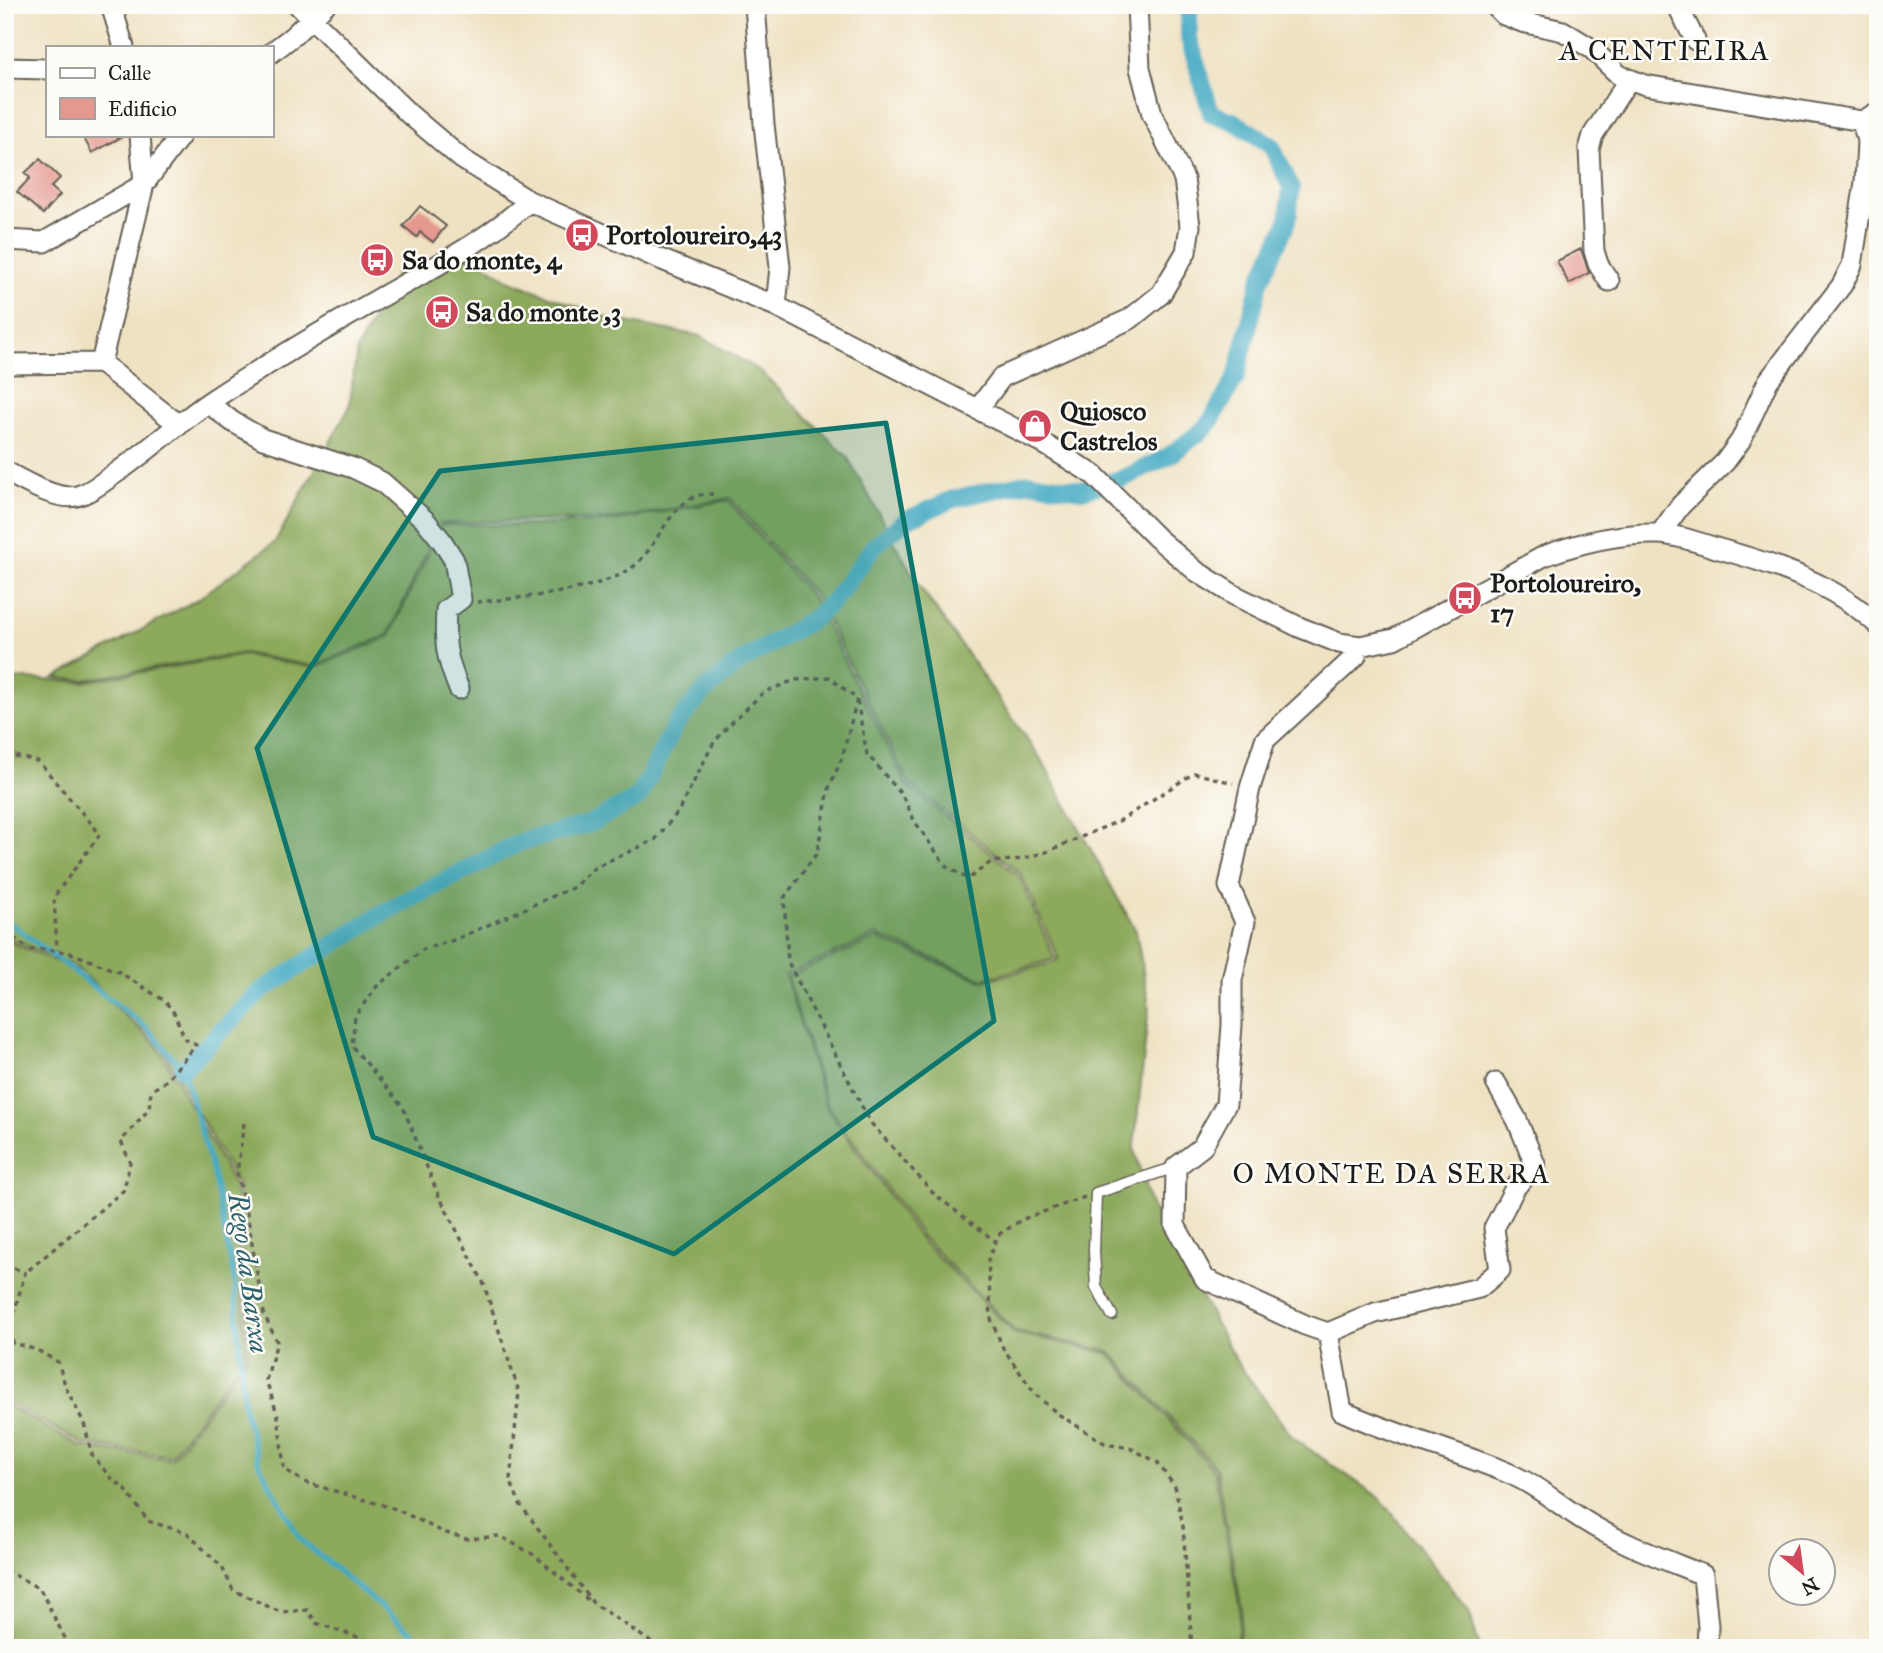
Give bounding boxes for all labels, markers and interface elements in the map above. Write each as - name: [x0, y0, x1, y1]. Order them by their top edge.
- district label: A CENTIEIRA: [1558, 33, 1771, 68]
- legend: [46, 46, 273, 136]
- text: Calle: [108, 60, 151, 86]
- text: Edificio: [108, 96, 177, 122]
- bus stop icon: Portoloureiro,43: [563, 216, 601, 254]
- place label: Portoloureiro,43: [606, 219, 782, 251]
- bus stop icon: Sa do monte, 4: [358, 241, 396, 279]
- place label: Sa do monte, 4: [402, 244, 563, 276]
- bus stop icon: Sa do monte ,3: [423, 293, 461, 331]
- place label: Sa do monte ,3: [466, 296, 621, 328]
- place label: Quiosco Castrelos: [1060, 395, 1158, 457]
- shop icon: Quiosco Castrelos: [1016, 407, 1054, 445]
- place label: Portoloureiro, 17: [1490, 567, 1641, 629]
- bus stop icon: Portoloureiro, 17: [1446, 579, 1484, 617]
- district label: O MONTE DA SERRA: [1233, 1156, 1551, 1191]
- water label: Rego da Barxa: [220, 1190, 278, 1355]
- north arrow: [1768, 1538, 1838, 1608]
- text: N: [1797, 1572, 1823, 1600]

